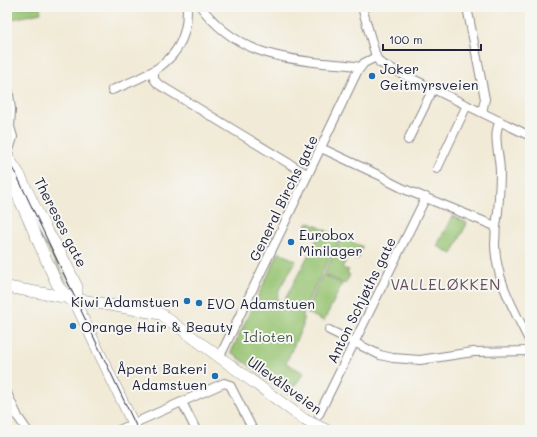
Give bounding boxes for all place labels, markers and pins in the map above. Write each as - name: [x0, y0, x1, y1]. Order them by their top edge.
- place label: Joker Geitmyrsveien: [380, 59, 479, 94]
- marker: Joker Geitmyrsveien: [367, 71, 377, 81]
- place label: Eurobox Minilager: [299, 225, 363, 260]
- marker: Eurobox Minilager: [286, 237, 296, 247]
- place label: Kiwi Adamstuen: [71, 292, 179, 311]
- place label: EVO Adamstuen: [207, 294, 315, 313]
- marker: Kiwi Adamstuen: [182, 296, 192, 306]
- marker: EVO Adamstuen: [194, 298, 204, 308]
- place label: Orange Hair & Beauty: [81, 317, 233, 336]
- marker: Orange Hair & Beauty: [68, 321, 78, 331]
- place label: Åpent Bakeri Adamstuen: [117, 359, 207, 394]
- marker: Åpent Bakeri Adamstuen: [210, 371, 220, 381]

